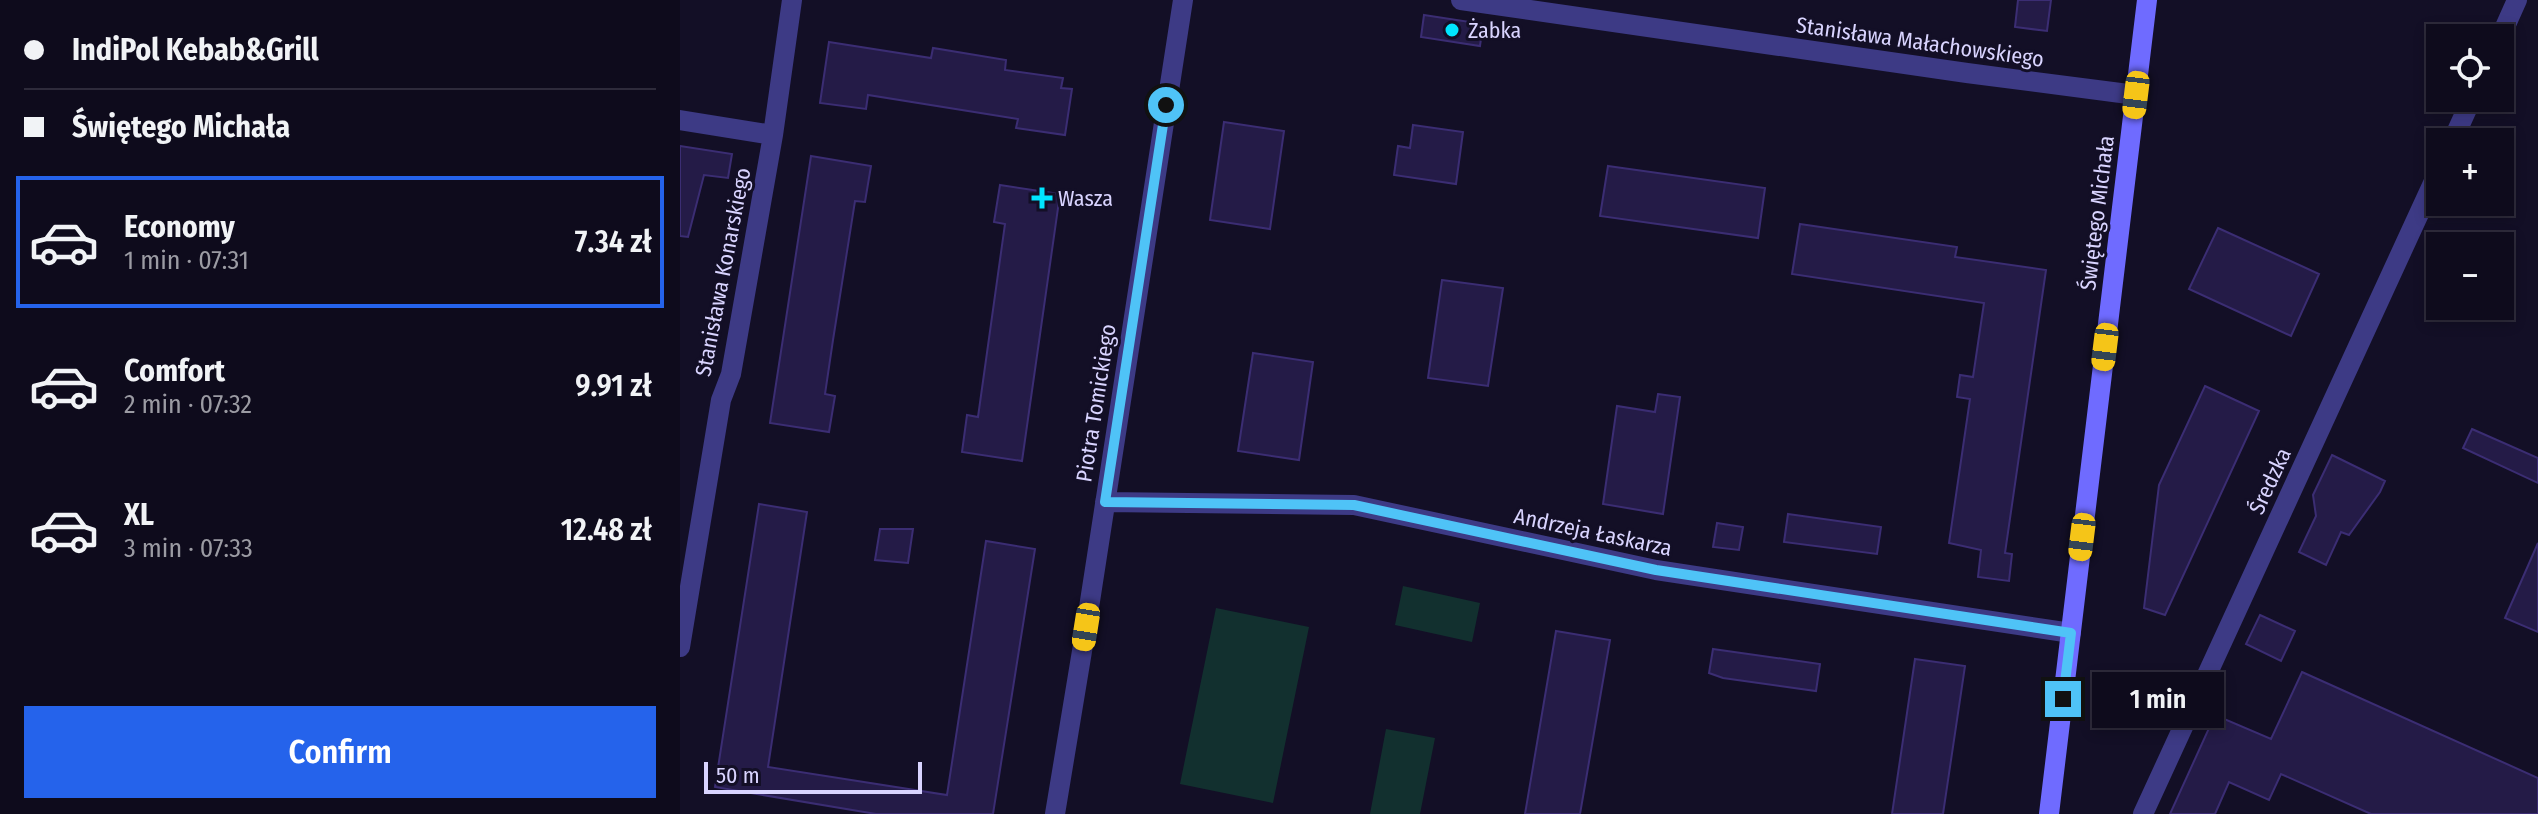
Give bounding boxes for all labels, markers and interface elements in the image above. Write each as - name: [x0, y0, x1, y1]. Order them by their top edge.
- street label: Stanisława Małachowskiego: [1794, 11, 2046, 73]
- place label: Żabka: [1468, 17, 1521, 44]
- marker: Żabka: [1443, 21, 1461, 39]
- map controls: [2426, 24, 2514, 320]
- button: locate: [2426, 24, 2514, 112]
- text: IndiPol Kebab&Grill: [72, 32, 319, 68]
- car: [2121, 70, 2151, 120]
- route start: [1148, 87, 1184, 123]
- text: Świętego Michała: [72, 109, 290, 145]
- button: +: [2426, 128, 2514, 216]
- street label: Świętego Michała: [2074, 134, 2120, 292]
- street label: Stanisława Konarskiego: [689, 165, 757, 379]
- place label: Wasza: [1058, 185, 1113, 212]
- marker: Wasza: [1033, 189, 1051, 207]
- icon: car: [28, 206, 100, 278]
- text: Economy: [124, 209, 235, 245]
- text: 7.34 zł: [575, 224, 652, 260]
- button: −: [2426, 232, 2514, 320]
- text: 1 min · 07:31: [124, 245, 249, 276]
- street label: Piotra Tomickiego: [1070, 322, 1122, 484]
- car: [2090, 322, 2120, 372]
- icon: car: [28, 350, 100, 422]
- text: Comfort: [124, 353, 225, 389]
- text: 9.91 zł: [575, 368, 652, 404]
- text: 2 min · 07:32: [124, 389, 252, 420]
- street label: Średzka: [2243, 444, 2297, 518]
- icon: car: [28, 494, 100, 566]
- text: XL: [124, 497, 154, 533]
- street label: Andrzeja Łaskarza: [1512, 502, 1674, 562]
- text: 12.48 zł: [561, 512, 652, 548]
- car: [2067, 512, 2097, 562]
- text: 3 min · 07:33: [124, 533, 253, 564]
- car: [1070, 601, 1102, 653]
- callout: 1 min: [2091, 671, 2223, 727]
- route end: [2045, 681, 2081, 717]
- text: 1 min: [2130, 684, 2186, 715]
- button: Confirm: [24, 706, 656, 798]
- scale bar: [704, 758, 922, 794]
- text: 50 m: [716, 762, 760, 789]

